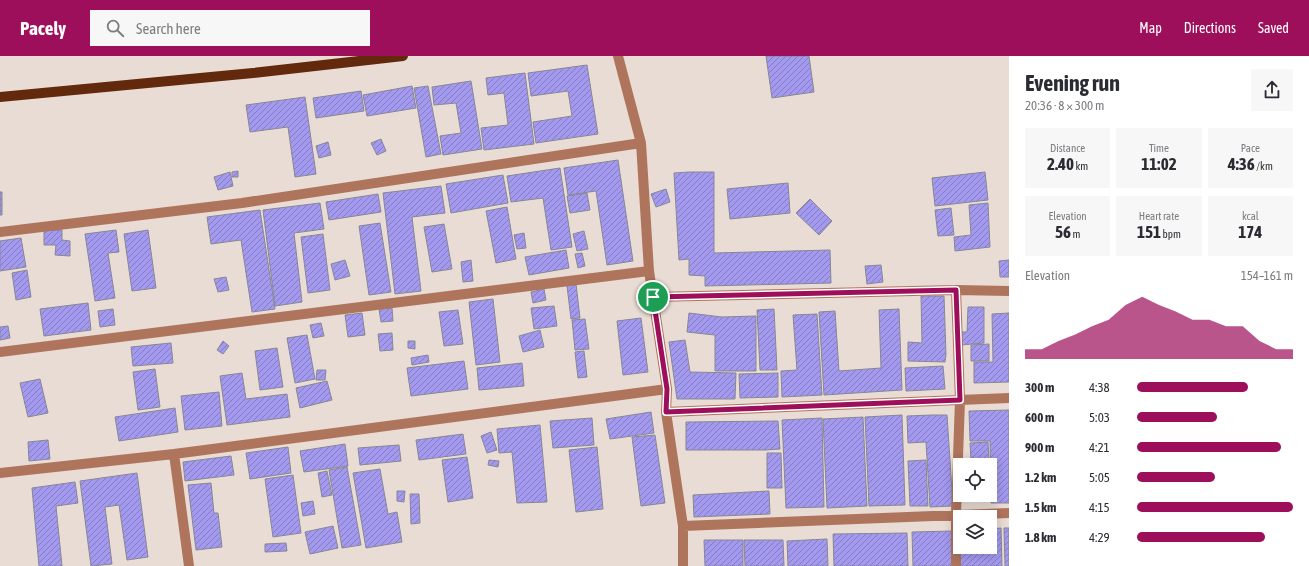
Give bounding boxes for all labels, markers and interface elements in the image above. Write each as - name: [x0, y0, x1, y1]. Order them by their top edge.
- search box: [90, 10, 370, 46]
- text: Pacely: [20, 17, 66, 39]
- icon: search: [104, 17, 126, 39]
- text: Search here: [136, 20, 201, 37]
- text: Map: [1139, 20, 1162, 36]
- text: Directions: [1184, 20, 1236, 36]
- text: Saved: [1258, 20, 1289, 36]
- button: share: [1251, 69, 1293, 111]
- text: Evening run: [1025, 70, 1120, 96]
- text: 20:36 · 8 × 300 m: [1025, 98, 1104, 113]
- text: Distance: [1050, 142, 1085, 154]
- text: Time: [1149, 142, 1169, 154]
- text: Pace: [1241, 142, 1260, 154]
- text: 2.40: [1047, 154, 1074, 174]
- text: 11:02: [1141, 154, 1177, 174]
- text: 4:36: [1228, 154, 1255, 174]
- text: km: [1074, 160, 1088, 172]
- text: /km: [1255, 160, 1273, 172]
- text: Elevation: [1049, 210, 1087, 222]
- text: Heart rate: [1139, 210, 1179, 222]
- text: kcal: [1242, 210, 1259, 222]
- text: 56: [1055, 222, 1071, 242]
- text: 151: [1137, 222, 1161, 242]
- text: 174: [1238, 222, 1262, 242]
- text: m: [1071, 228, 1080, 240]
- text: bpm: [1161, 228, 1181, 240]
- text: Elevation: [1025, 268, 1070, 283]
- text: 154–161 m: [1241, 268, 1293, 283]
- pin: [636, 280, 670, 314]
- icon: arrive: [642, 286, 664, 308]
- text: 300 m: [1025, 380, 1054, 395]
- text: 4:38: [1089, 380, 1110, 395]
- text: 600 m: [1025, 410, 1054, 425]
- text: 5:03: [1089, 410, 1110, 425]
- text: 900 m: [1025, 440, 1054, 455]
- text: 4:21: [1089, 440, 1110, 455]
- map controls: [953, 458, 997, 554]
- button: locate: [953, 458, 997, 502]
- text: 1.2 km: [1025, 470, 1056, 485]
- text: 5:05: [1089, 470, 1110, 485]
- text: 1.5 km: [1025, 500, 1056, 515]
- text: 4:15: [1089, 500, 1110, 515]
- button: layers: [953, 510, 997, 554]
- text: 1.8 km: [1025, 530, 1056, 545]
- text: 4:29: [1089, 530, 1110, 545]

